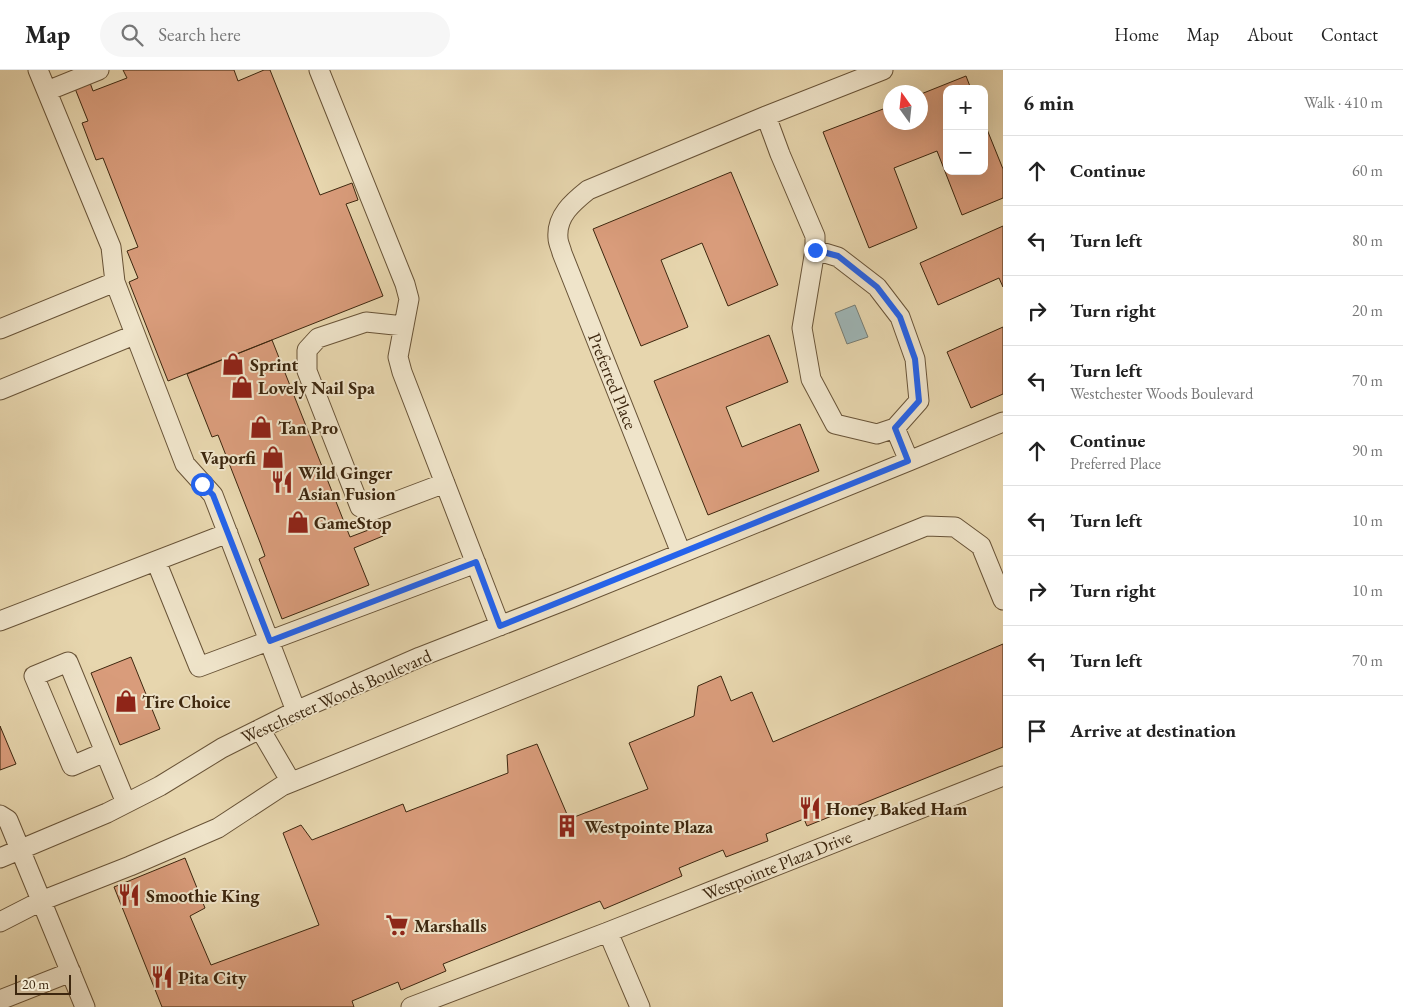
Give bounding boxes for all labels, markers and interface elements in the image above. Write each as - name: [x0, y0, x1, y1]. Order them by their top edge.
- search box: [100, 12, 450, 57]
- text: Map: [25, 19, 70, 50]
- icon: search: [118, 21, 146, 49]
- text: Search here: [158, 22, 241, 47]
- text: Home: [1114, 23, 1159, 46]
- text: Map: [1187, 23, 1219, 46]
- text: About: [1247, 23, 1293, 46]
- text: Contact: [1321, 23, 1378, 46]
- north arrow: [883, 85, 928, 130]
- map controls: [943, 85, 988, 175]
- button: +: [943, 85, 988, 130]
- text: 6 min: [1023, 89, 1074, 116]
- text: Walk · 410 m: [1304, 92, 1383, 113]
- button: −: [943, 130, 988, 175]
- icon: ahead: [1023, 157, 1051, 185]
- text: Continue: [1070, 158, 1145, 183]
- text: 60 m: [1352, 160, 1383, 181]
- icon: left: [1023, 227, 1051, 255]
- text: Turn left: [1070, 228, 1142, 253]
- text: 80 m: [1352, 230, 1383, 251]
- route end: [804, 239, 827, 262]
- icon: right: [1023, 297, 1051, 325]
- text: Turn right: [1070, 298, 1156, 323]
- text: 20 m: [1352, 300, 1383, 321]
- street label: Preferred Place: [583, 329, 643, 433]
- shop icon: Sprint: [220, 351, 246, 377]
- place label: Sprint: [250, 353, 298, 376]
- text: Turn left: [1070, 358, 1142, 383]
- icon: left: [1023, 367, 1051, 395]
- text: 70 m: [1352, 370, 1383, 391]
- shop icon: Lovely Nail Spa: [229, 374, 255, 400]
- place label: Lovely Nail Spa: [258, 376, 375, 399]
- text: Westchester Woods Boulevard: [1070, 383, 1253, 404]
- shop icon: Tan Pro: [248, 414, 274, 440]
- place label: Tan Pro: [278, 416, 338, 439]
- text: Continue: [1070, 428, 1145, 453]
- icon: ahead: [1023, 437, 1051, 465]
- text: 90 m: [1352, 440, 1383, 461]
- shop icon: Vaporfi: [260, 444, 286, 470]
- place label: Vaporfi: [200, 446, 256, 469]
- text: Preferred Place: [1070, 453, 1161, 474]
- place label: Wild Ginger Asian Fusion: [297, 461, 396, 505]
- restaurant icon: Wild Ginger Asian Fusion: [269, 469, 295, 495]
- route start: [191, 473, 214, 496]
- icon: left: [1023, 507, 1051, 535]
- text: Turn left: [1070, 508, 1142, 533]
- shop icon: GameStop: [285, 509, 311, 535]
- text: 10 m: [1352, 510, 1383, 531]
- place label: GameStop: [314, 511, 392, 534]
- icon: right: [1023, 577, 1051, 605]
- text: Turn right: [1070, 578, 1156, 603]
- text: 10 m: [1352, 580, 1383, 601]
- street label: Westchester Woods Boulevard: [237, 643, 436, 748]
- icon: left: [1023, 647, 1051, 675]
- text: Turn left: [1070, 648, 1142, 673]
- text: 70 m: [1352, 650, 1383, 671]
- shop icon: Tire Choice: [113, 688, 139, 714]
- place label: Tire Choice: [142, 690, 231, 713]
- icon: arrive: [1023, 717, 1051, 745]
- text: Arrive at destination: [1070, 718, 1236, 743]
- restaurant icon: Honey Baked Ham: [797, 795, 823, 821]
- place label: Honey Baked Ham: [826, 797, 968, 820]
- building icon: Westpointe Plaza: [554, 813, 580, 839]
- place label: Westpointe Plaza: [584, 815, 713, 838]
- street label: Westpointe Plaza Drive: [699, 825, 855, 905]
- restaurant icon: Smoothie King: [116, 882, 142, 908]
- place label: Smoothie King: [146, 884, 261, 907]
- supermarket icon: Marshalls: [384, 912, 410, 938]
- place label: Marshalls: [414, 914, 487, 937]
- restaurant icon: Pita City: [149, 964, 175, 990]
- place label: Pita City: [178, 966, 247, 989]
- scale bar: [15, 972, 71, 995]
- text: 20 m: [22, 975, 49, 993]

